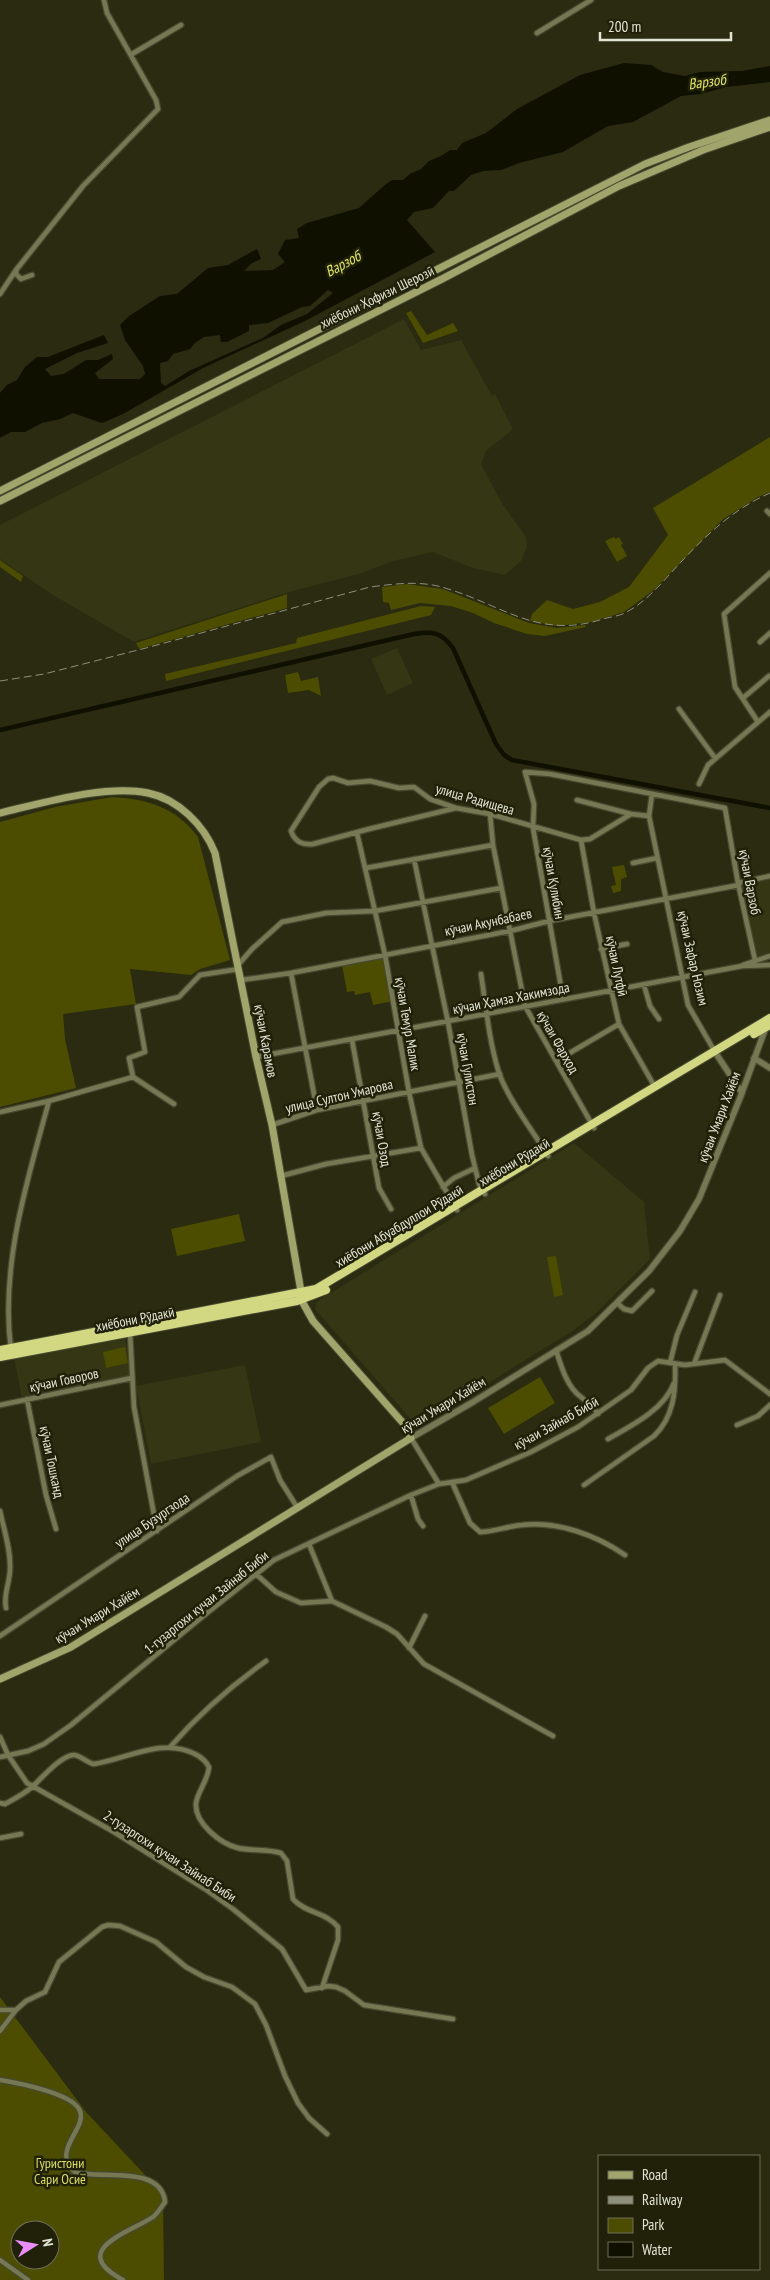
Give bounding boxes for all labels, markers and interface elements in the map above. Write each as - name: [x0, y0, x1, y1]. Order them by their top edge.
- scale bar: [600, 10, 731, 42]
- text: 200 m: [608, 17, 641, 36]
- water label: Варзоб: [687, 69, 729, 94]
- water label: Варзоб: [322, 245, 366, 281]
- street label: хиёбони Ҳофизи Шерозӣ: [317, 262, 437, 332]
- street label: улица Радищева: [434, 779, 516, 819]
- street label: кӯчаи Кулибин: [539, 846, 569, 920]
- street label: кӯчаи Варзоб: [735, 848, 765, 916]
- street label: кӯчаи Акунбабаев: [443, 904, 534, 940]
- street label: кӯчаи Зафар Нозим: [673, 909, 713, 1007]
- street label: кӯчаи Лутфӣ: [602, 934, 632, 998]
- street label: кӯчаи Темур Малик: [391, 976, 425, 1073]
- street label: кӯчаи Ҳамза Хакимзода: [451, 978, 571, 1018]
- street label: кӯчаи Карамов: [250, 1003, 282, 1079]
- street label: кӯчаи Фарҳод: [533, 1007, 583, 1077]
- street label: кӯчаи Гулистон: [453, 1032, 483, 1106]
- street label: кӯчаи Умари Хайём: [693, 1069, 745, 1165]
- street label: улица Султон Умарова: [283, 1075, 395, 1117]
- street label: кӯчаи Озод: [368, 1110, 396, 1168]
- street label: хиёбони Рӯдакӣ: [475, 1134, 553, 1190]
- street label: хиёбони Абуабдуллои Рӯдакӣ: [332, 1181, 466, 1271]
- street label: хиёбони Рӯдакӣ: [94, 1303, 176, 1335]
- street label: кӯчаи Говоров: [28, 1364, 101, 1396]
- street label: кӯчаи Умари Хайём: [397, 1373, 489, 1437]
- street label: кӯчаи Зайнаб Бибӣ: [511, 1392, 601, 1454]
- street label: кӯчаи Тошканд: [36, 1424, 68, 1500]
- street label: улица Бузургзода: [111, 1488, 193, 1552]
- street label: 1-гузаргохи кучаи Зайнаб Биби: [140, 1546, 272, 1658]
- street label: кӯчаи Умари Хайём: [51, 1583, 143, 1647]
- street label: 2-гузаргохи кучаи Зайнаб Биби: [100, 1806, 240, 1906]
- park label: Гуристони Сари Осиё: [34, 2154, 86, 2188]
- legend: [598, 2155, 760, 2270]
- text: Road: [642, 2165, 668, 2184]
- text: Railway: [642, 2190, 683, 2209]
- text: Park: [642, 2215, 664, 2234]
- north arrow: [10, 2220, 60, 2270]
- text: N: [38, 2237, 57, 2248]
- text: Water: [642, 2240, 673, 2259]

